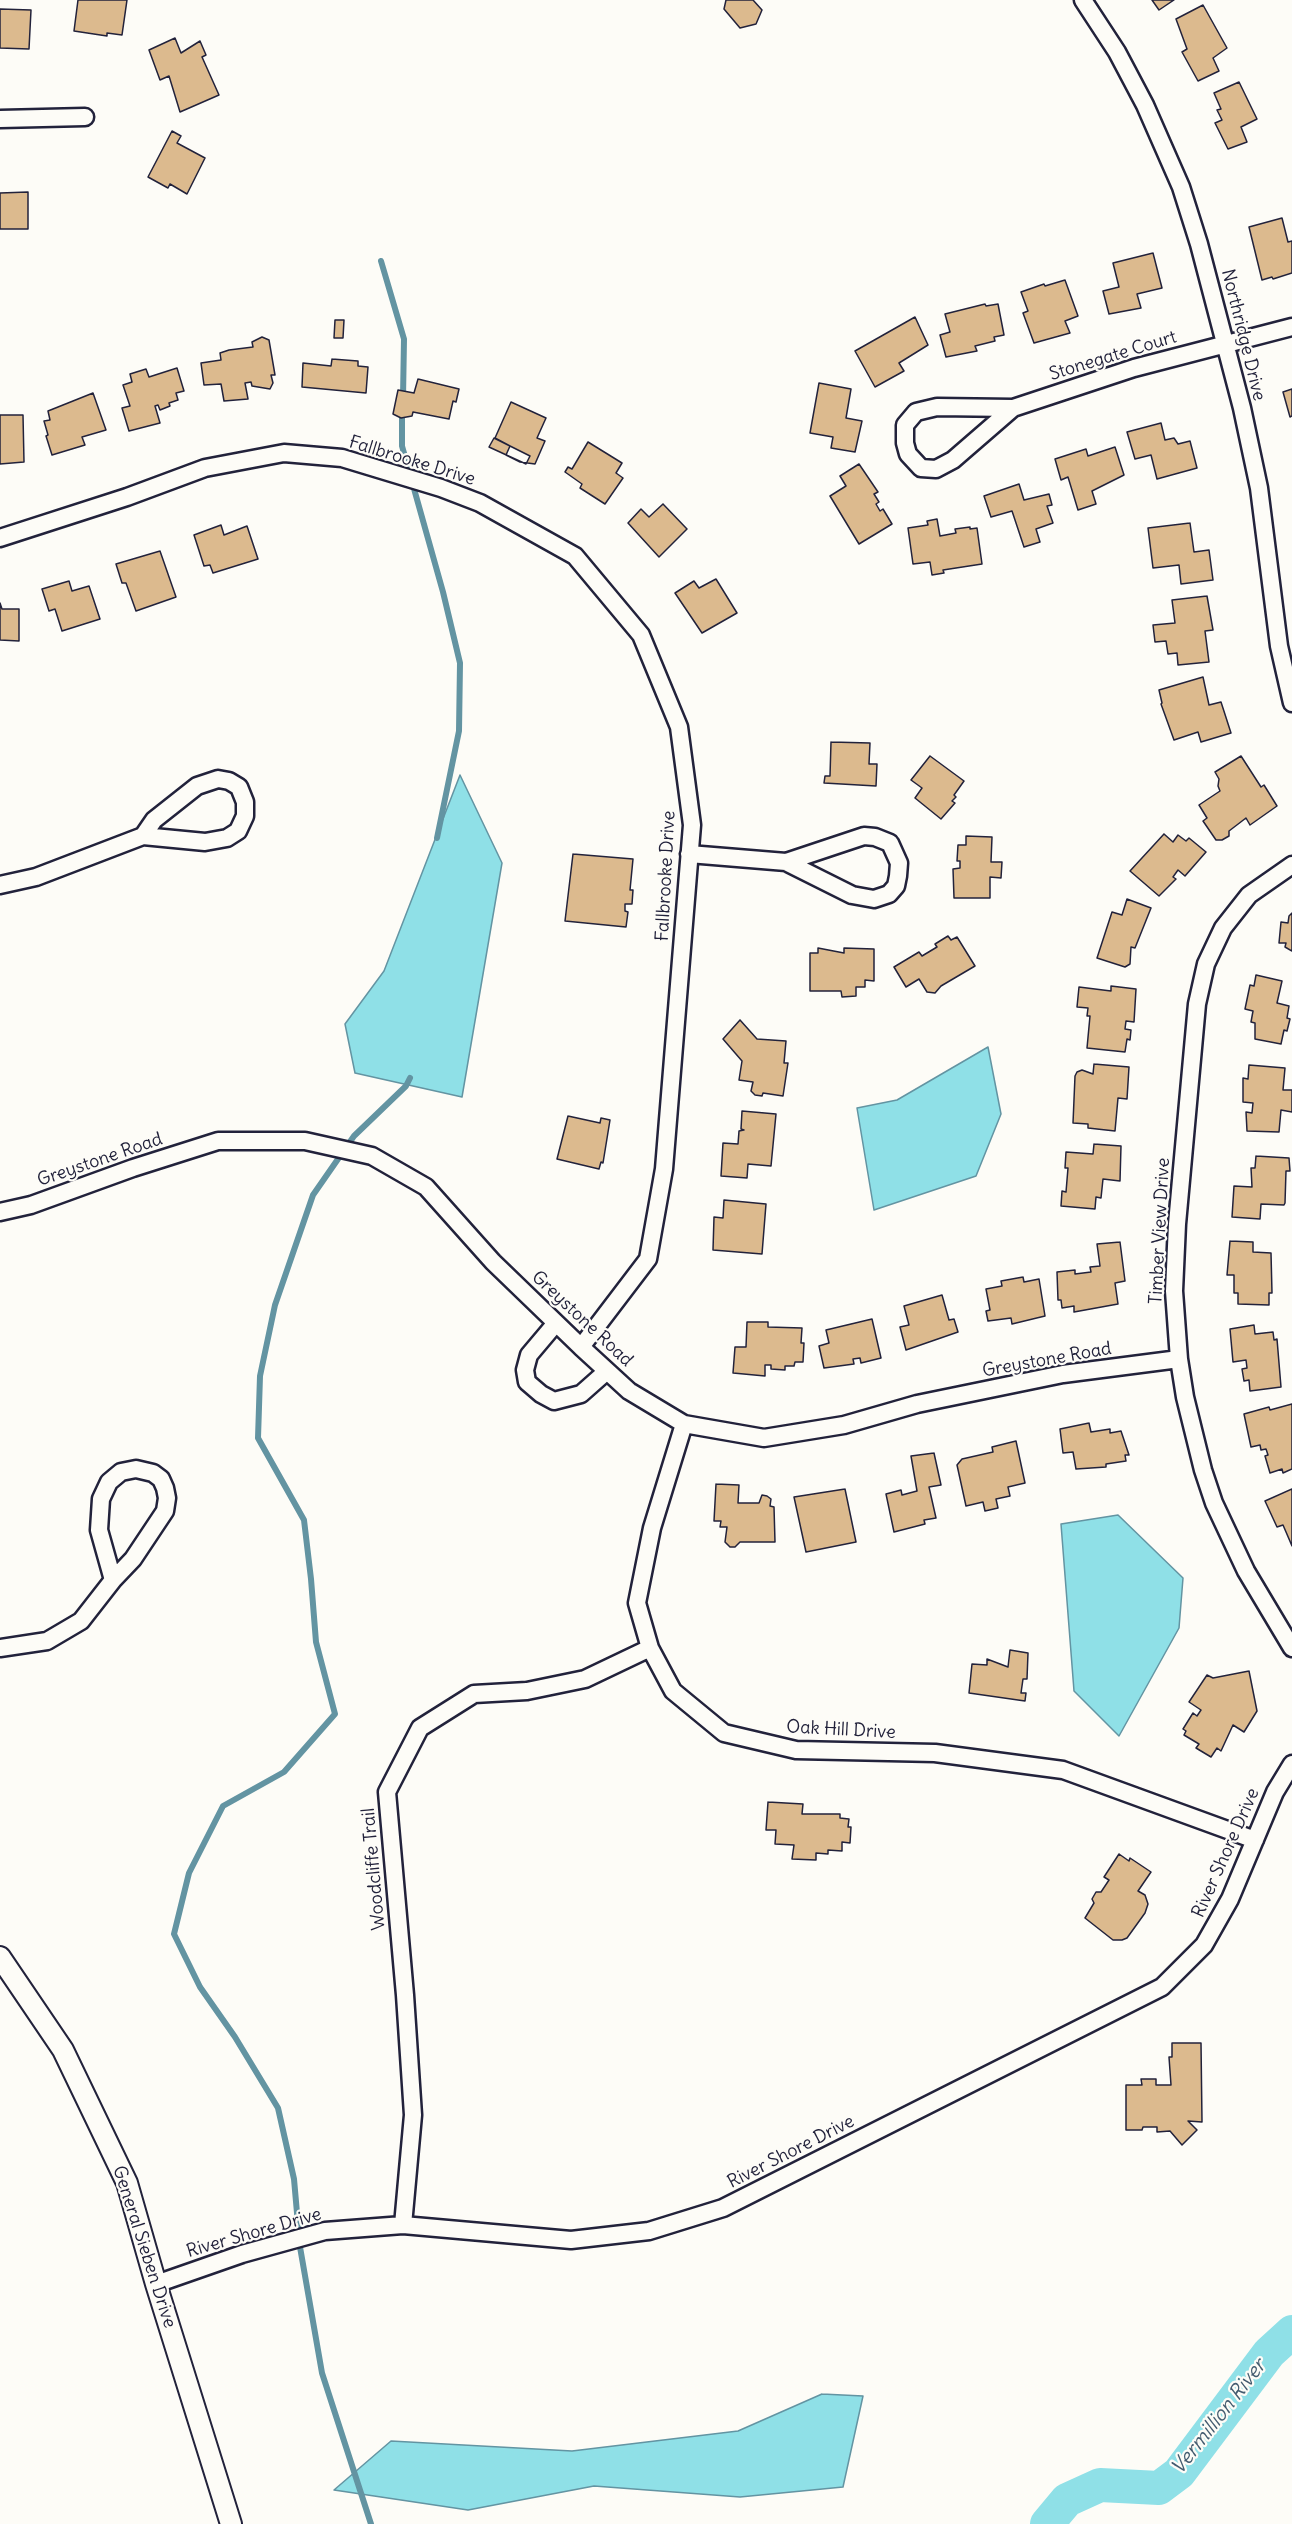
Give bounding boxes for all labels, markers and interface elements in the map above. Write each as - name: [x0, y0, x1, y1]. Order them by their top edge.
- street label: Northridge Drive: [1216, 267, 1270, 403]
- street label: Stonegate Court: [1047, 326, 1179, 386]
- street label: Fallbrooke Drive: [346, 432, 478, 490]
- street label: Fallbrooke Drive: [652, 810, 680, 942]
- street label: Greystone Road: [35, 1129, 165, 1191]
- street label: Timber View Drive: [1145, 1157, 1175, 1305]
- street label: Greystone Road: [527, 1267, 637, 1371]
- street label: Greystone Road: [981, 1338, 1113, 1382]
- street label: Oak Hill Drive: [786, 1716, 896, 1744]
- street label: River Shore Drive: [1188, 1785, 1264, 1921]
- street label: Woodcliffe Trail: [358, 1807, 390, 1931]
- street label: River Shore Drive: [724, 2111, 858, 2193]
- street label: General Sieben Drive: [108, 2163, 180, 2331]
- street label: River Shore Drive: [184, 2203, 324, 2263]
- water label: Vermillion River: [1167, 2355, 1271, 2479]

